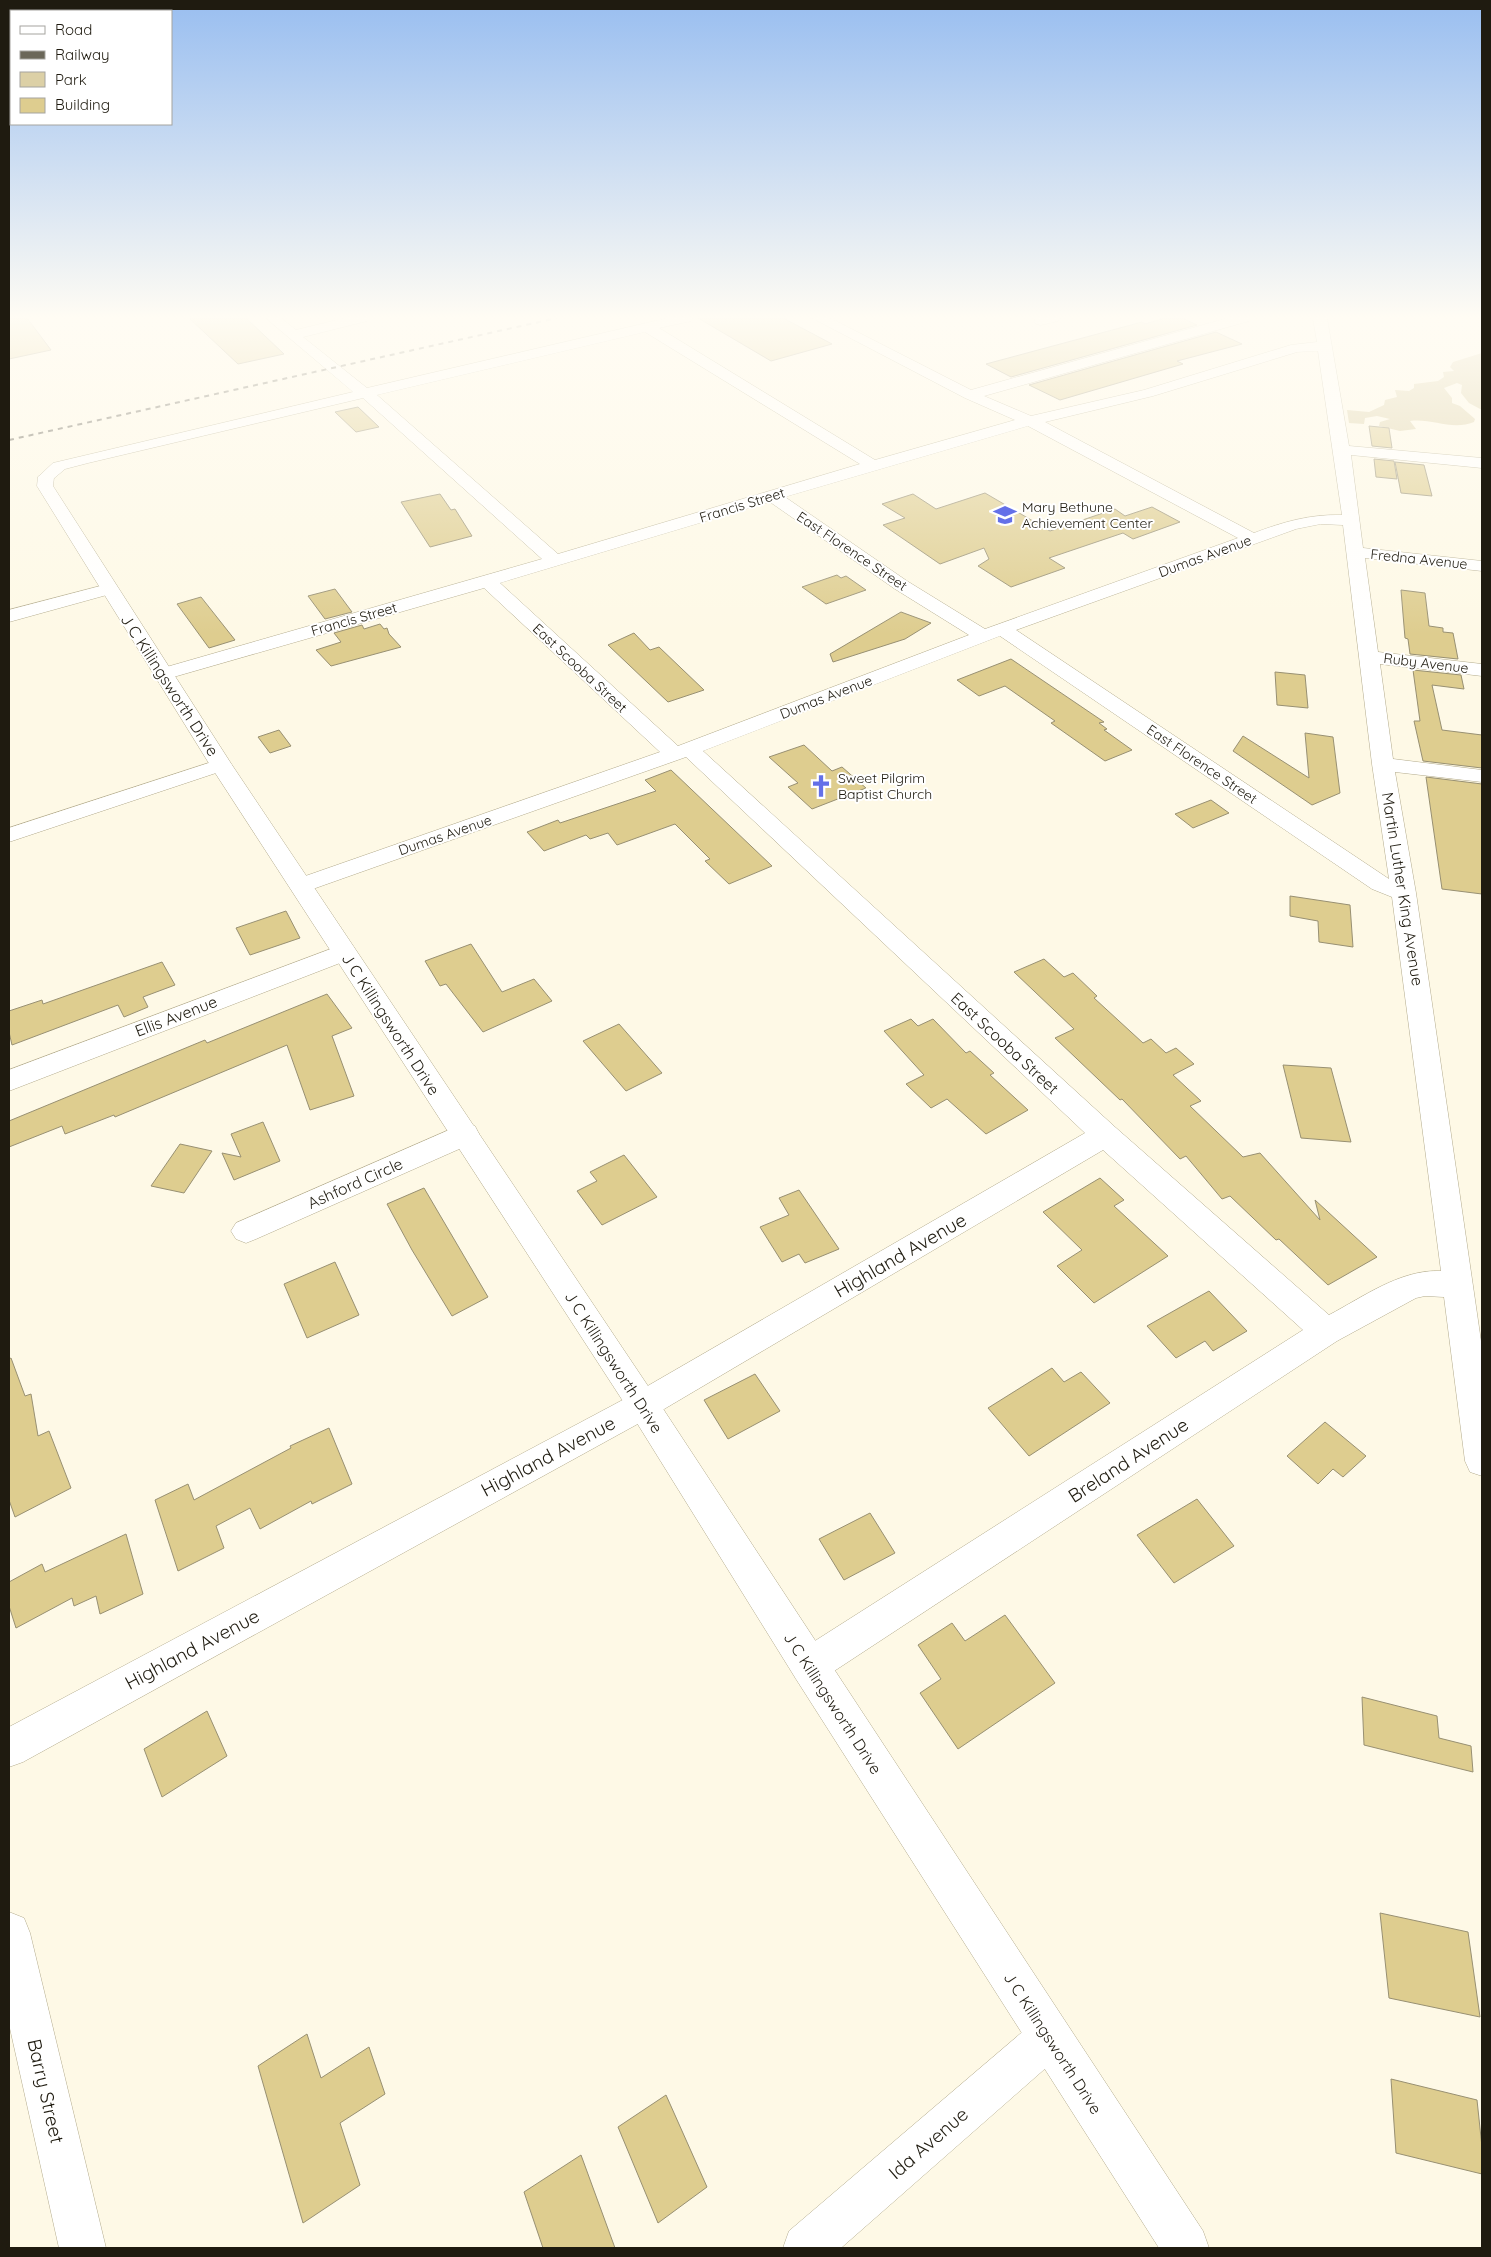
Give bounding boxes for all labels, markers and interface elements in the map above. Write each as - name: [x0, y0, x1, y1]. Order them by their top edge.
- legend: [10, 10, 172, 125]
- text: Road: [55, 20, 92, 39]
- text: Railway: [55, 45, 110, 64]
- text: Park: [55, 70, 87, 89]
- text: Building: [55, 95, 110, 114]
- street label: Francis Street: [697, 483, 787, 527]
- place label: Mary Bethune Achievement Center: [1022, 498, 1153, 532]
- school or university icon: Mary Bethune Achievement Center: [992, 502, 1018, 528]
- street label: East Florence Street: [793, 507, 911, 595]
- street label: Dumas Avenue: [1156, 531, 1254, 581]
- street label: Fredna Avenue: [1370, 545, 1469, 573]
- street label: Francis Street: [309, 598, 399, 640]
- street label: J C Killingsworth Drive: [117, 610, 223, 760]
- street label: East Scooba Street: [529, 620, 631, 717]
- street label: Ruby Avenue: [1383, 649, 1470, 677]
- street label: Dumas Avenue: [777, 671, 875, 723]
- street label: East Florence Street: [1143, 720, 1261, 808]
- place label: Sweet Pilgrim Baptist Church: [838, 769, 932, 803]
- church icon: Sweet Pilgrim Baptist Church: [808, 773, 834, 799]
- street label: Martin Luther King Avenue: [1378, 791, 1428, 987]
- street label: Dumas Avenue: [396, 811, 494, 859]
- street label: J C Killingsworth Drive: [338, 949, 444, 1099]
- street label: East Scooba Street: [947, 988, 1063, 1098]
- street label: Ellis Avenue: [132, 991, 220, 1041]
- street label: Ashford Circle: [304, 1153, 406, 1213]
- street label: Highland Avenue: [830, 1207, 970, 1303]
- street label: J C Killingsworth Drive: [561, 1287, 667, 1437]
- street label: Highland Avenue: [477, 1410, 619, 1502]
- street label: Breland Avenue: [1063, 1412, 1193, 1508]
- street label: Highland Avenue: [121, 1603, 263, 1695]
- street label: J C Killingsworth Drive: [780, 1628, 886, 1778]
- street label: J C Killingsworth Drive: [1000, 1968, 1106, 2118]
- street label: Barry Street: [22, 2036, 70, 2146]
- street label: Ida Avenue: [883, 2102, 973, 2184]

